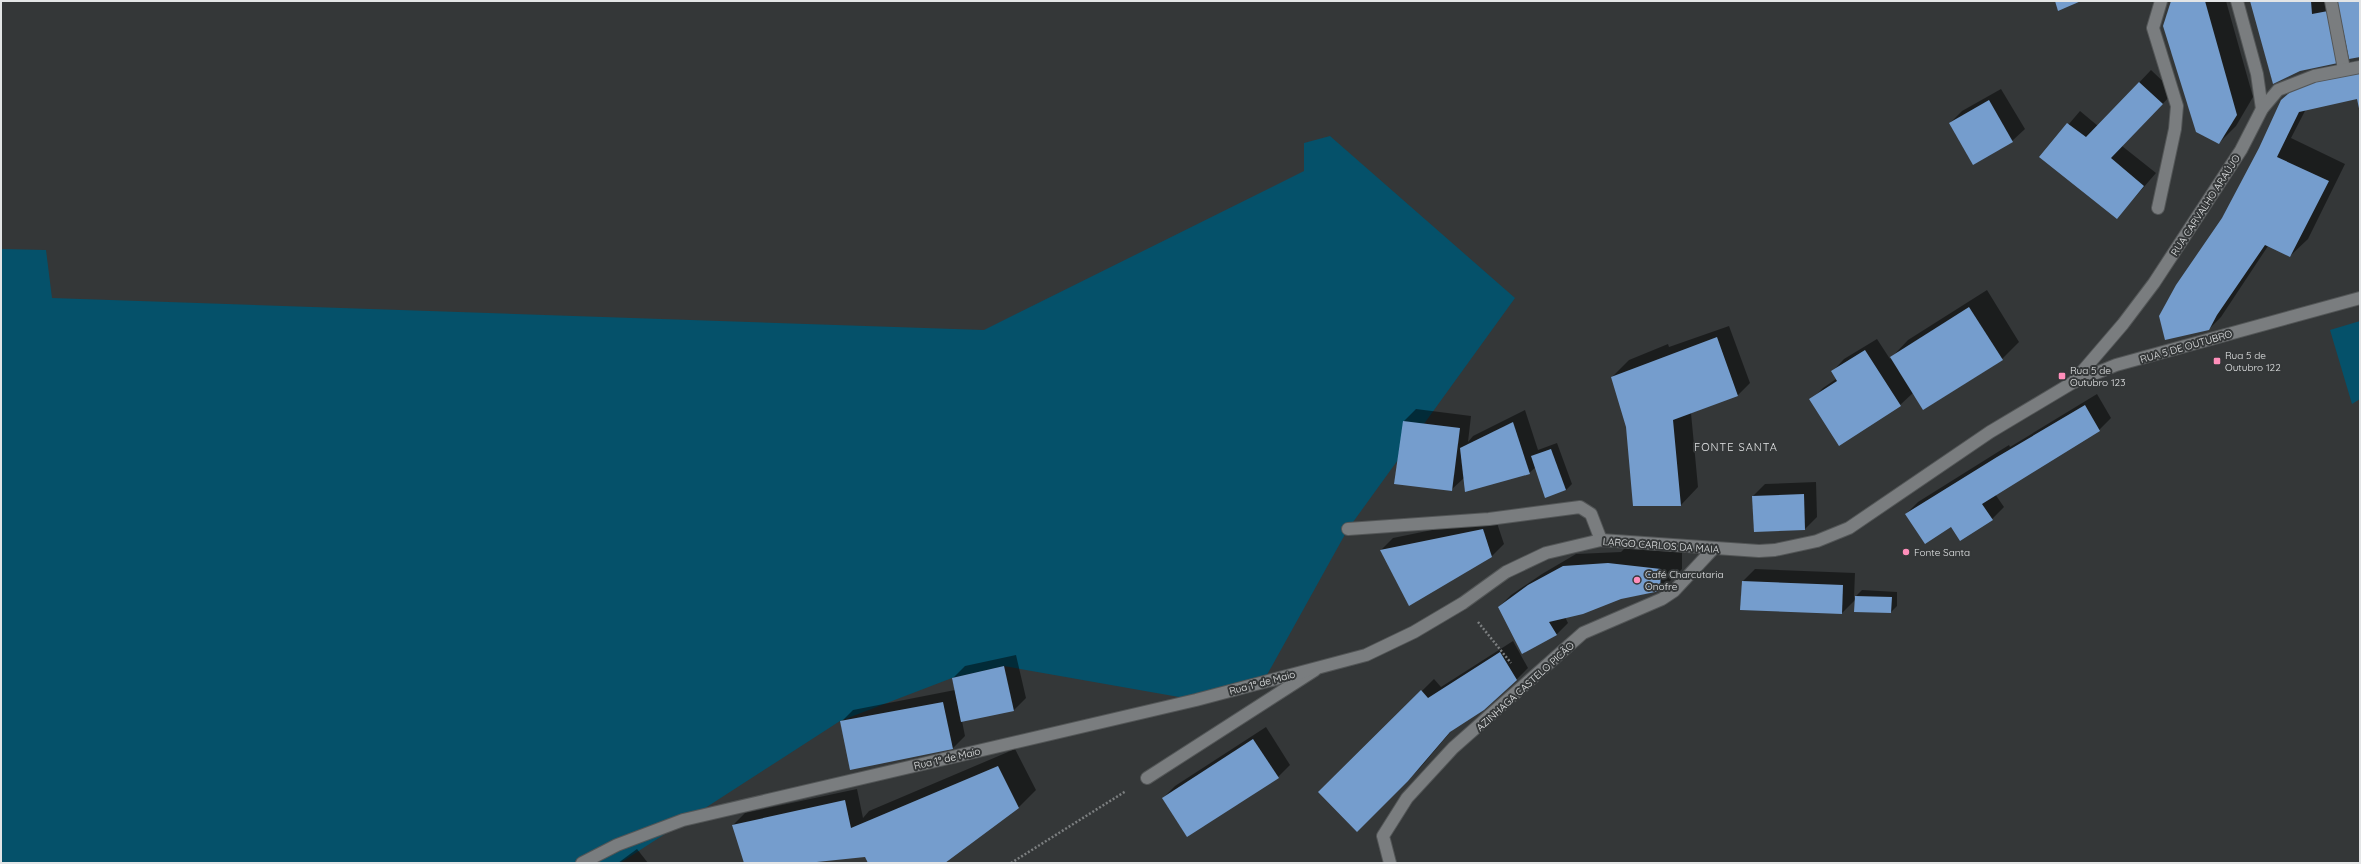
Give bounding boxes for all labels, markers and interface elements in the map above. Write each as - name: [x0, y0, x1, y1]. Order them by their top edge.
- street label: RUA CARVALHO ARAÚJO: [2168, 152, 2243, 258]
- street label: RUA 5 DE OUTUBRO: [2138, 327, 2234, 366]
- place label: Rua 5 de Outubro 122: [2225, 349, 2281, 374]
- marker: Rua 5 de Outubro 122: [2212, 356, 2222, 366]
- place label: Rua 5 de Outubro 123: [2070, 364, 2125, 389]
- marker: Rua 5 de Outubro 123: [2057, 371, 2067, 381]
- district label: FONTE SANTA: [1694, 440, 1778, 454]
- street label: LARGO CARLOS DA MAIA: [1602, 535, 1720, 556]
- place label: Fonte Santa: [1914, 546, 1970, 559]
- marker: Fonte Santa: [1901, 547, 1911, 557]
- place label: Café Charcutaria Onofre: [1645, 568, 1723, 593]
- marker: Café Charcutaria Onofre: [1632, 575, 1642, 585]
- street label: AZINHAGA CASTELO PICÃO: [1474, 639, 1577, 734]
- street label: Rua 1º de Maio: [1228, 667, 1297, 698]
- street label: Rua 1º de Maio: [913, 745, 982, 772]

